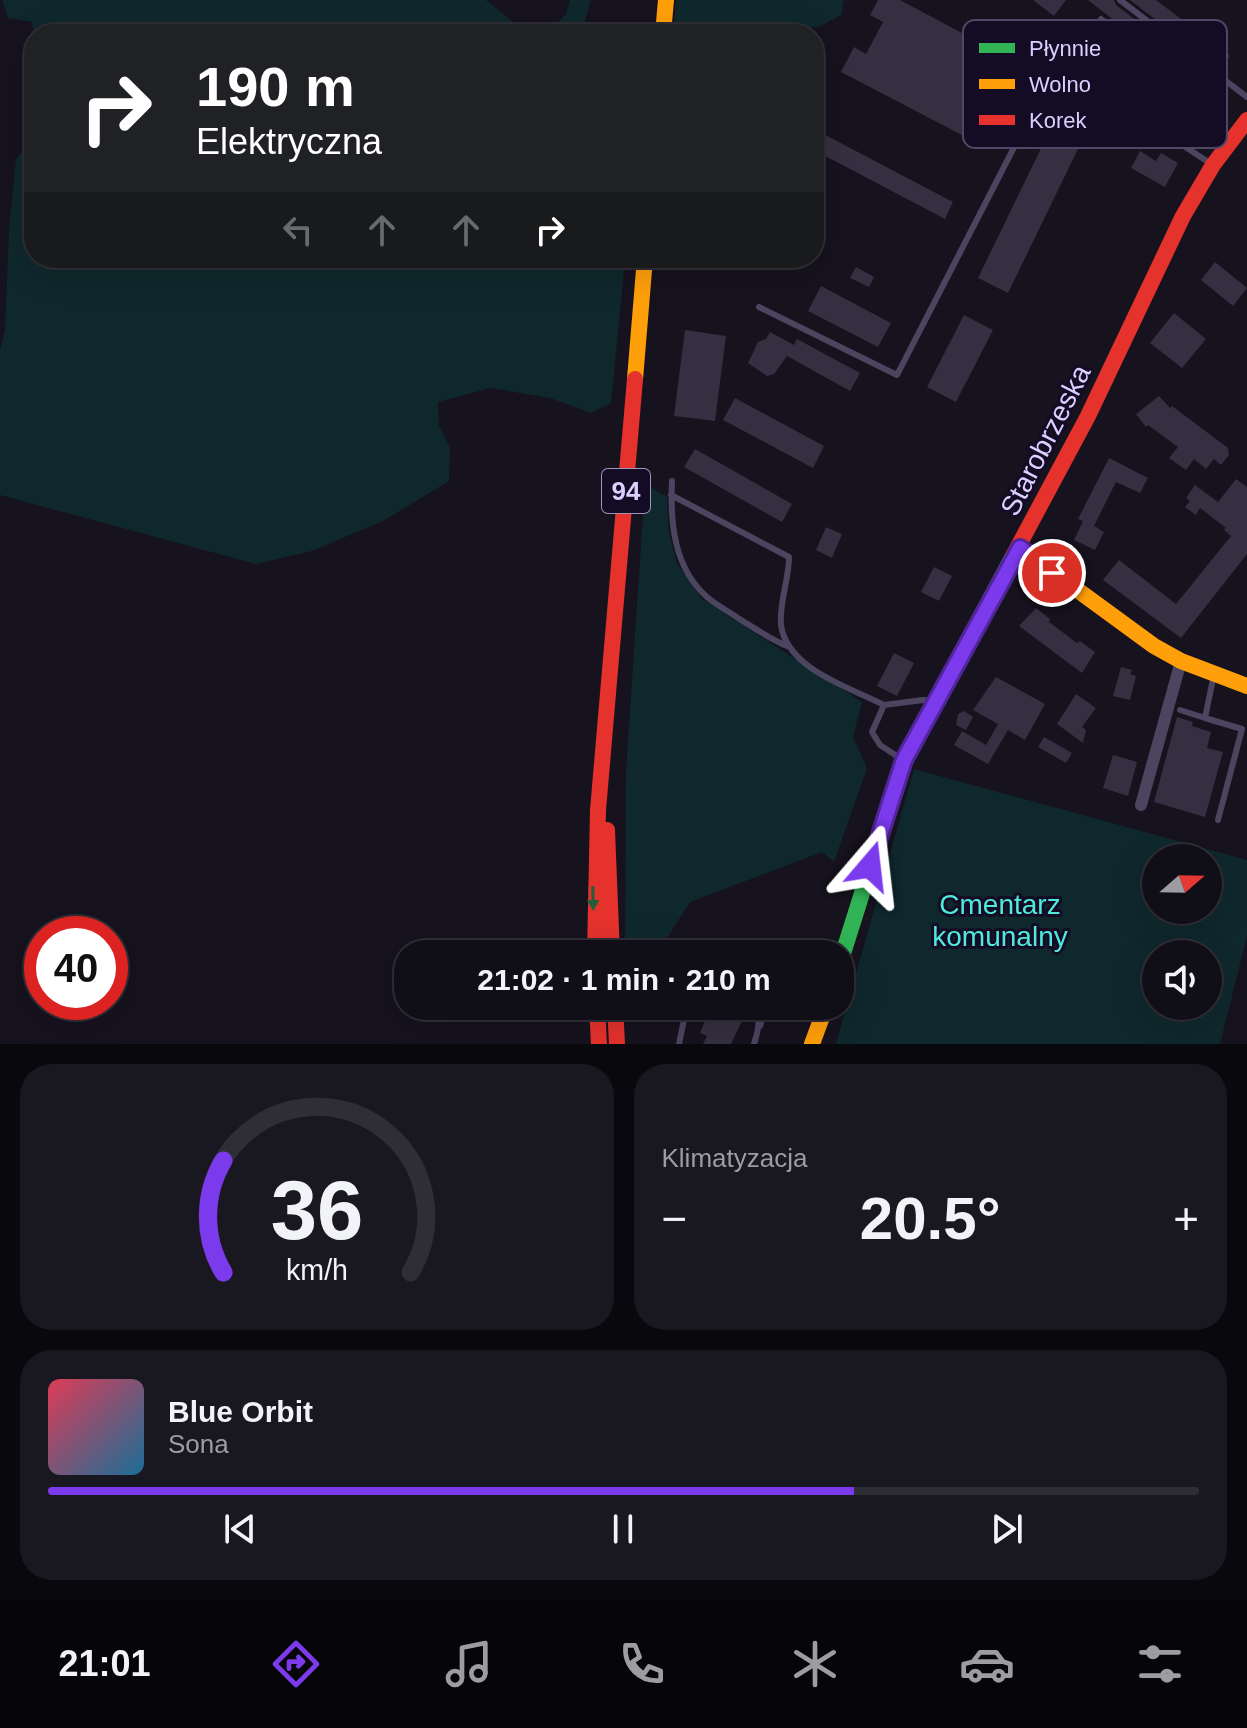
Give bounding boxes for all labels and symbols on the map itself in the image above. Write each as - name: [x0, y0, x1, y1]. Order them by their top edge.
- legend: [963, 20, 1227, 148]
- text: Płynnie: [1029, 36, 1101, 61]
- text: Wolno: [1029, 72, 1091, 97]
- text: Korek: [1029, 108, 1087, 133]
- street label: Starobrzeska: [994, 359, 1097, 521]
- road number: 94: [602, 469, 650, 513]
- pin: [1018, 539, 1086, 607]
- position arrow: [828, 824, 912, 908]
- north arrow: [1142, 844, 1222, 924]
- one-way arrow: [587, 886, 600, 911]
- park label: Cmentarz komunalny: [932, 889, 1068, 952]
- speed limit sign: 40: [24, 916, 128, 1020]

